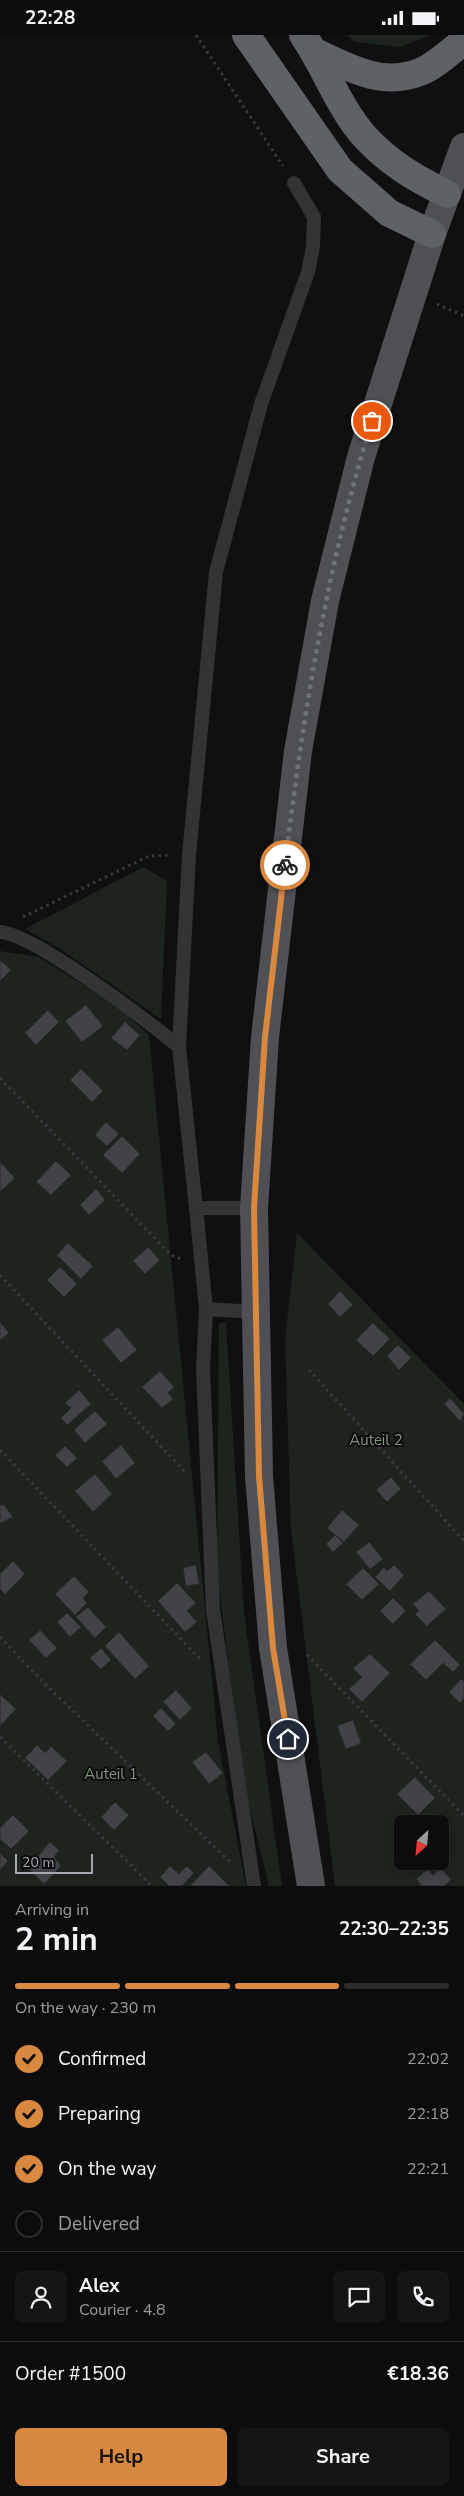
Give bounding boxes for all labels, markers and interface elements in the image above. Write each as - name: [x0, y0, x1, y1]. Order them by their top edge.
- text: 22:28: [25, 5, 75, 31]
- pin: [351, 400, 393, 442]
- icon: bag: [358, 407, 386, 435]
- courier: [260, 840, 310, 890]
- icon: bike: [271, 851, 299, 879]
- park label: Auteil 2: [349, 1430, 403, 1450]
- pin: [267, 1718, 309, 1760]
- icon: home: [274, 1725, 302, 1753]
- park label: Auteil 1: [84, 1764, 138, 1784]
- north arrow: [394, 1815, 449, 1870]
- map controls: [394, 1815, 449, 1870]
- scale bar: [15, 1851, 92, 1874]
- text: 20 m: [22, 1853, 54, 1872]
- text: Arriving in: [15, 1899, 89, 1921]
- text: 22:30–22:35: [339, 1916, 449, 1942]
- text: 2 min: [15, 1918, 98, 1961]
- text: On the way · 230 m: [15, 1997, 156, 2019]
- icon: check: [15, 2045, 43, 2073]
- text: Confirmed: [58, 2046, 146, 2072]
- text: 22:02: [407, 2048, 449, 2070]
- icon: check: [15, 2100, 43, 2128]
- text: Preparing: [58, 2101, 141, 2127]
- text: 22:18: [407, 2103, 449, 2125]
- icon: check: [15, 2155, 43, 2183]
- text: On the way: [58, 2156, 156, 2182]
- text: 22:21: [407, 2158, 449, 2180]
- text: Delivered: [58, 2211, 140, 2237]
- button: person: [15, 2271, 67, 2323]
- button: chat: [333, 2271, 385, 2323]
- button: phone: [397, 2271, 449, 2323]
- text: Alex: [79, 2273, 120, 2299]
- text: Courier · 4.8: [79, 2299, 165, 2321]
- text: Order #1500: [15, 2361, 126, 2387]
- text: €18.36: [387, 2361, 449, 2387]
- button: Help: [15, 2428, 227, 2486]
- button: Share: [237, 2428, 449, 2486]

